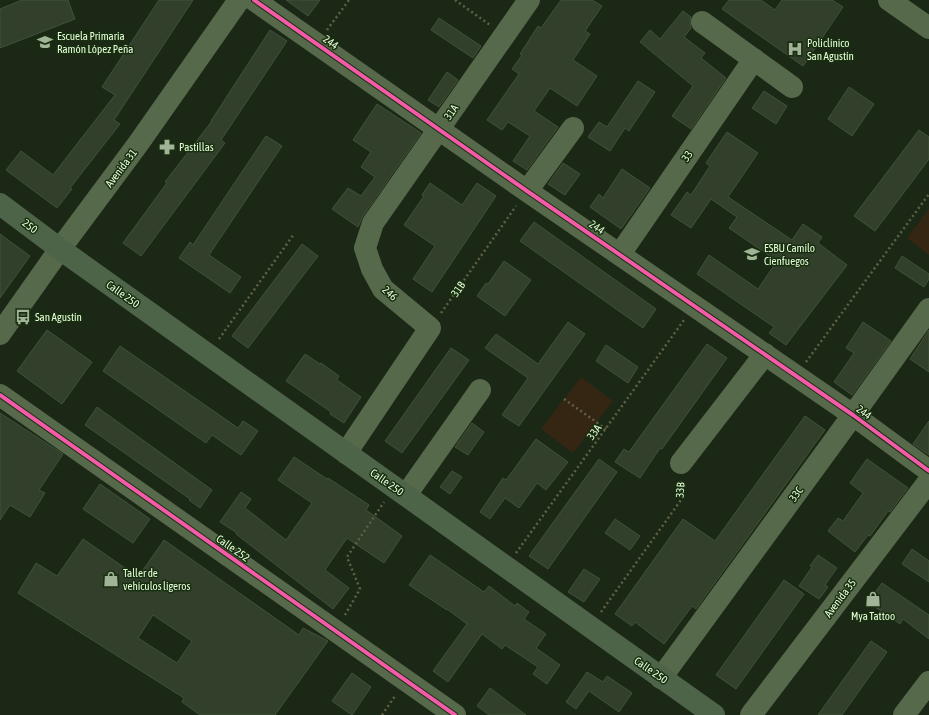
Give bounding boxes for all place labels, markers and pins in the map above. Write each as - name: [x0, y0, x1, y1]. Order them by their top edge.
- place label: Escuela Primaria Ramón López Peña: [57, 30, 133, 55]
- school or university icon: Escuela Primaria Ramón López Peña: [36, 33, 54, 51]
- place label: Policlínico San Agustín: [807, 37, 854, 62]
- hospital icon: Policlínico San Agustín: [786, 40, 804, 58]
- pharmacy icon: Pastillas: [158, 138, 176, 156]
- place label: Pastillas: [179, 141, 214, 153]
- place label: ESBU Camilo Cienfuegos: [764, 242, 815, 267]
- school or university icon: ESBU Camilo Cienfuegos: [743, 245, 761, 263]
- bus stop icon: San Agustín: [14, 308, 32, 326]
- place label: San Agustín: [35, 311, 82, 323]
- place label: Taller de vehículos ligeros: [123, 567, 190, 592]
- shop icon: Taller de vehículos ligeros: [102, 570, 120, 588]
- shop icon: Mya Tattoo: [864, 590, 882, 608]
- place label: Mya Tattoo: [851, 610, 895, 622]

